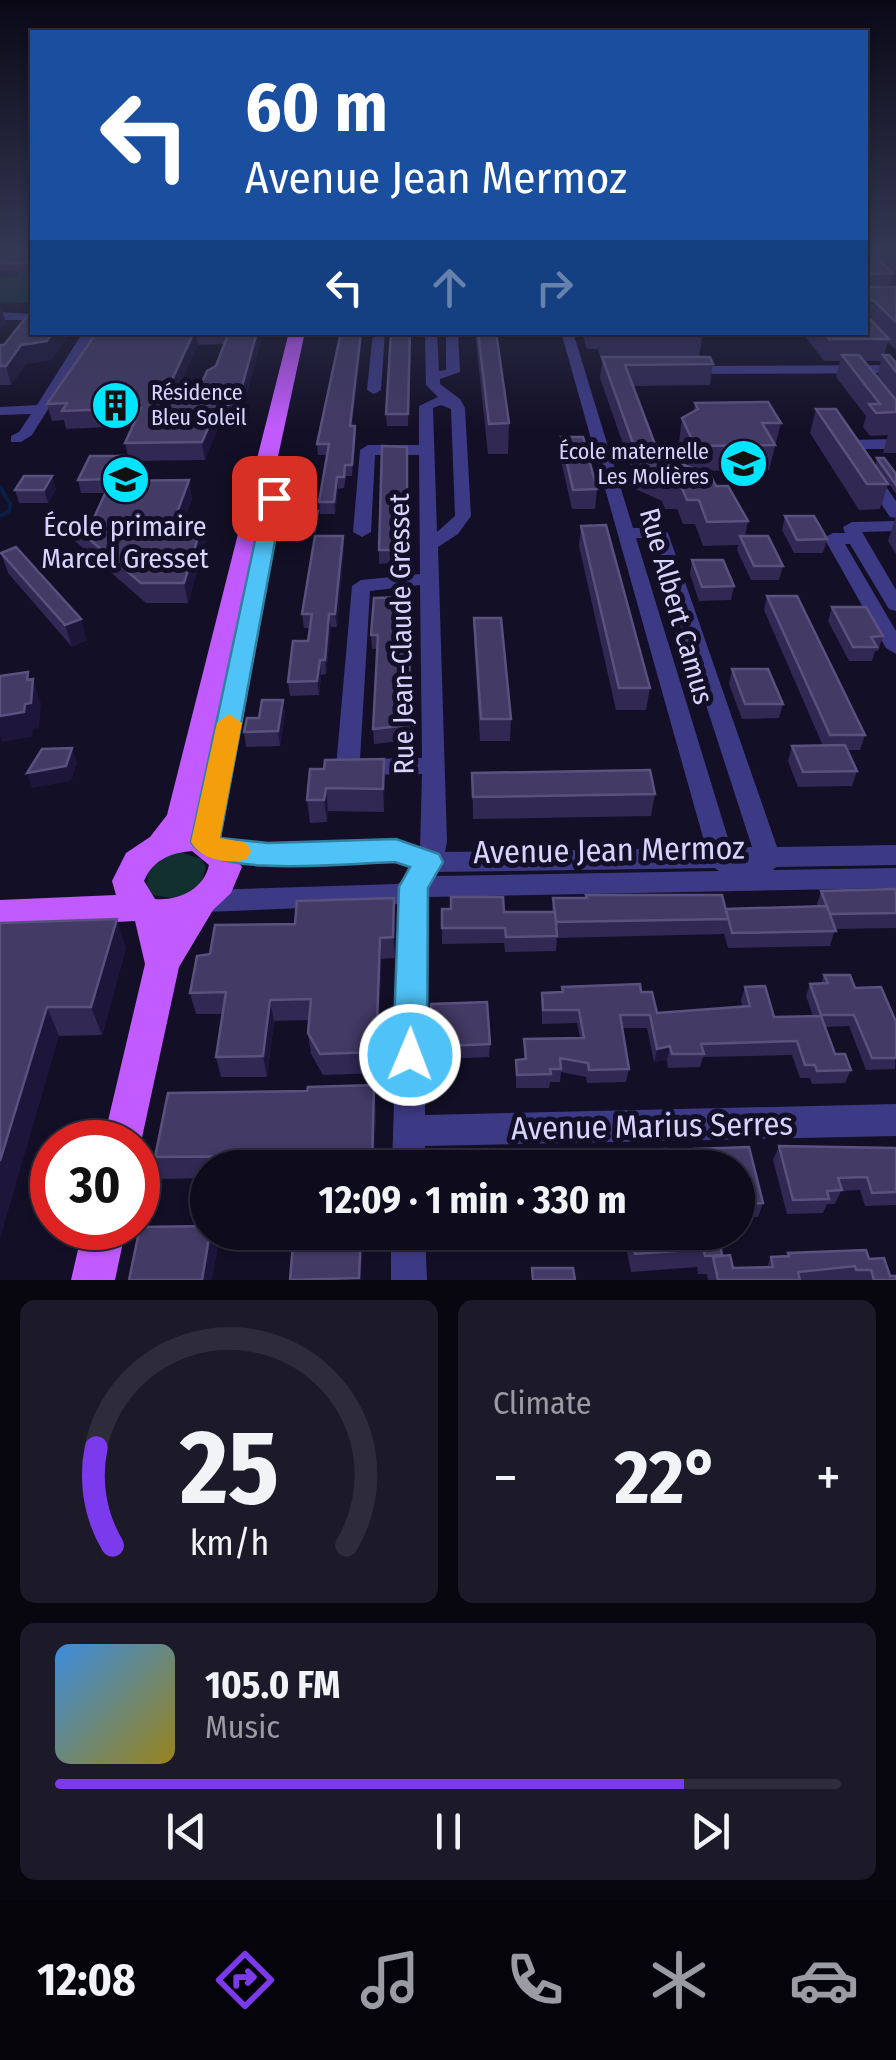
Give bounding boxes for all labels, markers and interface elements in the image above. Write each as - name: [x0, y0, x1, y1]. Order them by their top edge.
- text: 60 m: [245, 66, 388, 150]
- icon: left: [80, 70, 210, 200]
- text: Avenue Jean Mermoz: [245, 151, 627, 205]
- icon: left: [317, 260, 372, 315]
- icon: ahead: [422, 260, 477, 315]
- icon: right: [527, 260, 582, 315]
- building icon: Résidence Bleu Soleil: [90, 379, 142, 431]
- place label: Résidence Bleu Soleil: [151, 379, 247, 431]
- place label: École maternelle Les Molières: [559, 438, 709, 490]
- school or university icon: École maternelle Les Molières: [718, 438, 770, 490]
- school or university icon: École primaire Marcel Gresset: [99, 453, 151, 505]
- pin: [232, 456, 317, 541]
- icon: arrive: [247, 471, 302, 526]
- street label: Rue Jean-Claude Gresset: [383, 492, 420, 775]
- street label: Rue Albert Camus: [633, 504, 720, 708]
- place label: École primaire Marcel Gresset: [41, 510, 210, 575]
- street label: Avenue Jean Mermoz: [473, 829, 745, 871]
- position arrow: [358, 1003, 462, 1107]
- street label: Avenue Marius Serres: [511, 1105, 793, 1147]
- speed limit sign: 30: [30, 1120, 160, 1250]
- text: 12:09 · 1 min · 330 m: [319, 1177, 626, 1223]
- text: Climate: [493, 1384, 592, 1422]
- text: 25: [178, 1406, 279, 1531]
- text: 22°: [615, 1433, 719, 1523]
- text: −: [493, 1445, 518, 1511]
- text: +: [816, 1445, 841, 1511]
- text: km/h: [189, 1522, 269, 1564]
- text: 105.0 FM: [205, 1662, 340, 1708]
- text: Music: [205, 1708, 280, 1746]
- icon: previous: [159, 1804, 214, 1859]
- icon: pause: [421, 1804, 476, 1859]
- icon: next: [683, 1804, 738, 1859]
- icon: directions: [210, 1945, 280, 2015]
- icon: music: [355, 1945, 425, 2015]
- icon: phone: [500, 1945, 570, 2015]
- icon: climate: [644, 1945, 714, 2015]
- icon: car: [789, 1945, 859, 2015]
- text: 12:08: [37, 1953, 136, 2007]

